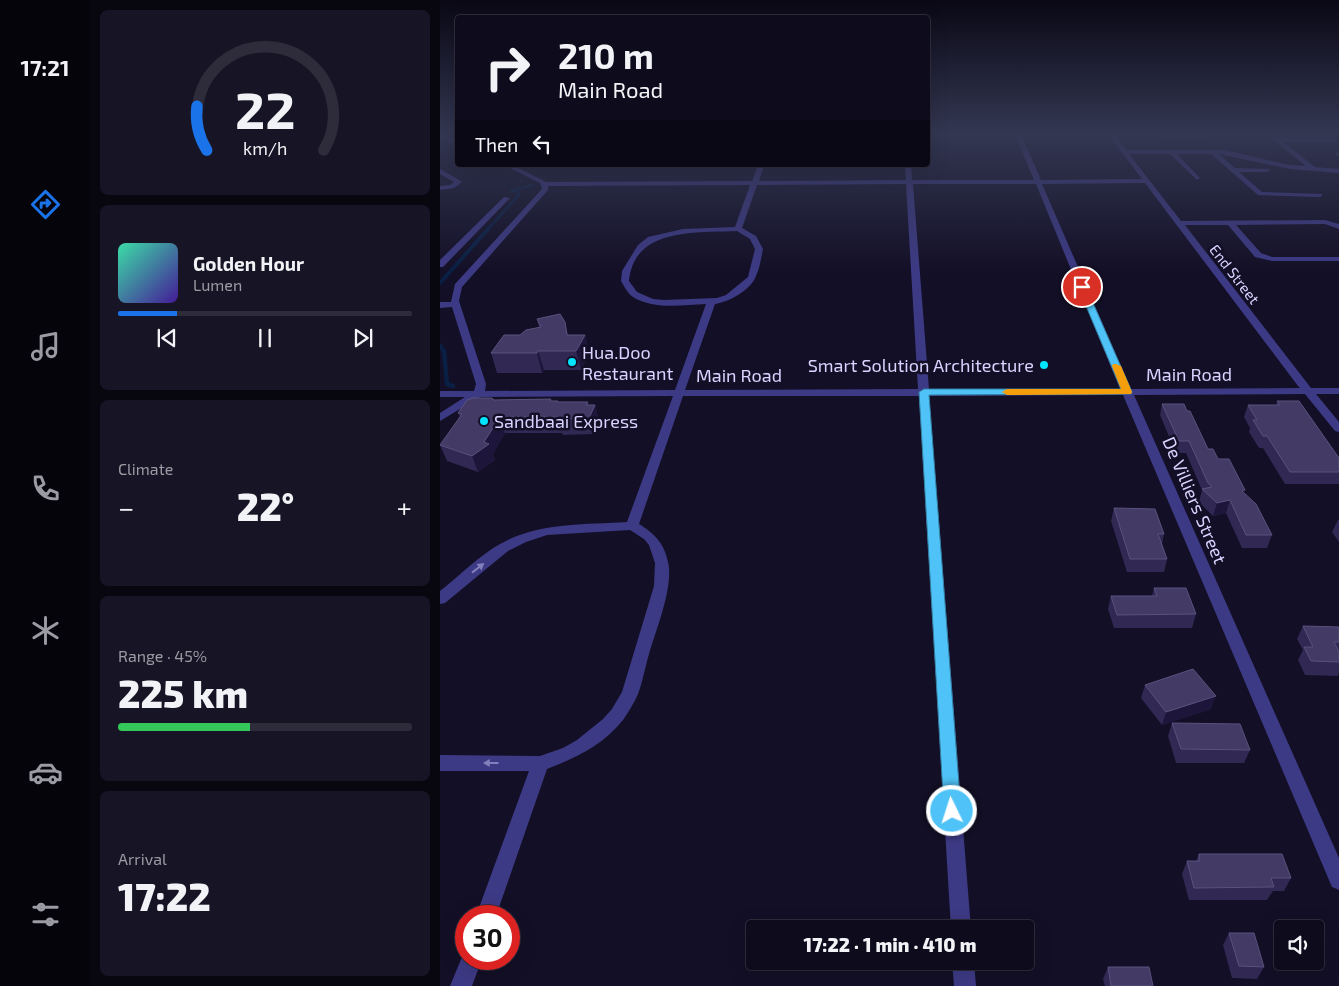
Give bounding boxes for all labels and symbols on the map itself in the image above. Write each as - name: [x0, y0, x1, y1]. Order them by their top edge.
- street label: End Street: [1206, 241, 1264, 308]
- pin: [1061, 266, 1103, 308]
- place label: Hua.Doo Restaurant: [582, 341, 673, 384]
- place label: Smart Solution Architecture: [808, 354, 1034, 376]
- marker: Hua.Doo Restaurant: [566, 356, 578, 368]
- marker: Smart Solution Architecture: [1038, 359, 1050, 371]
- street label: Main Road: [1146, 363, 1232, 385]
- street label: Main Road: [696, 364, 782, 386]
- place label: Sandbaai Express: [494, 410, 638, 432]
- marker: Sandbaai Express: [478, 415, 490, 427]
- street label: De Villiers Street: [1158, 433, 1232, 567]
- one-way arrow: [471, 563, 485, 573]
- one-way arrow: [483, 759, 499, 767]
- position arrow: [925, 784, 977, 836]
- speed limit sign: 30: [455, 905, 520, 970]

